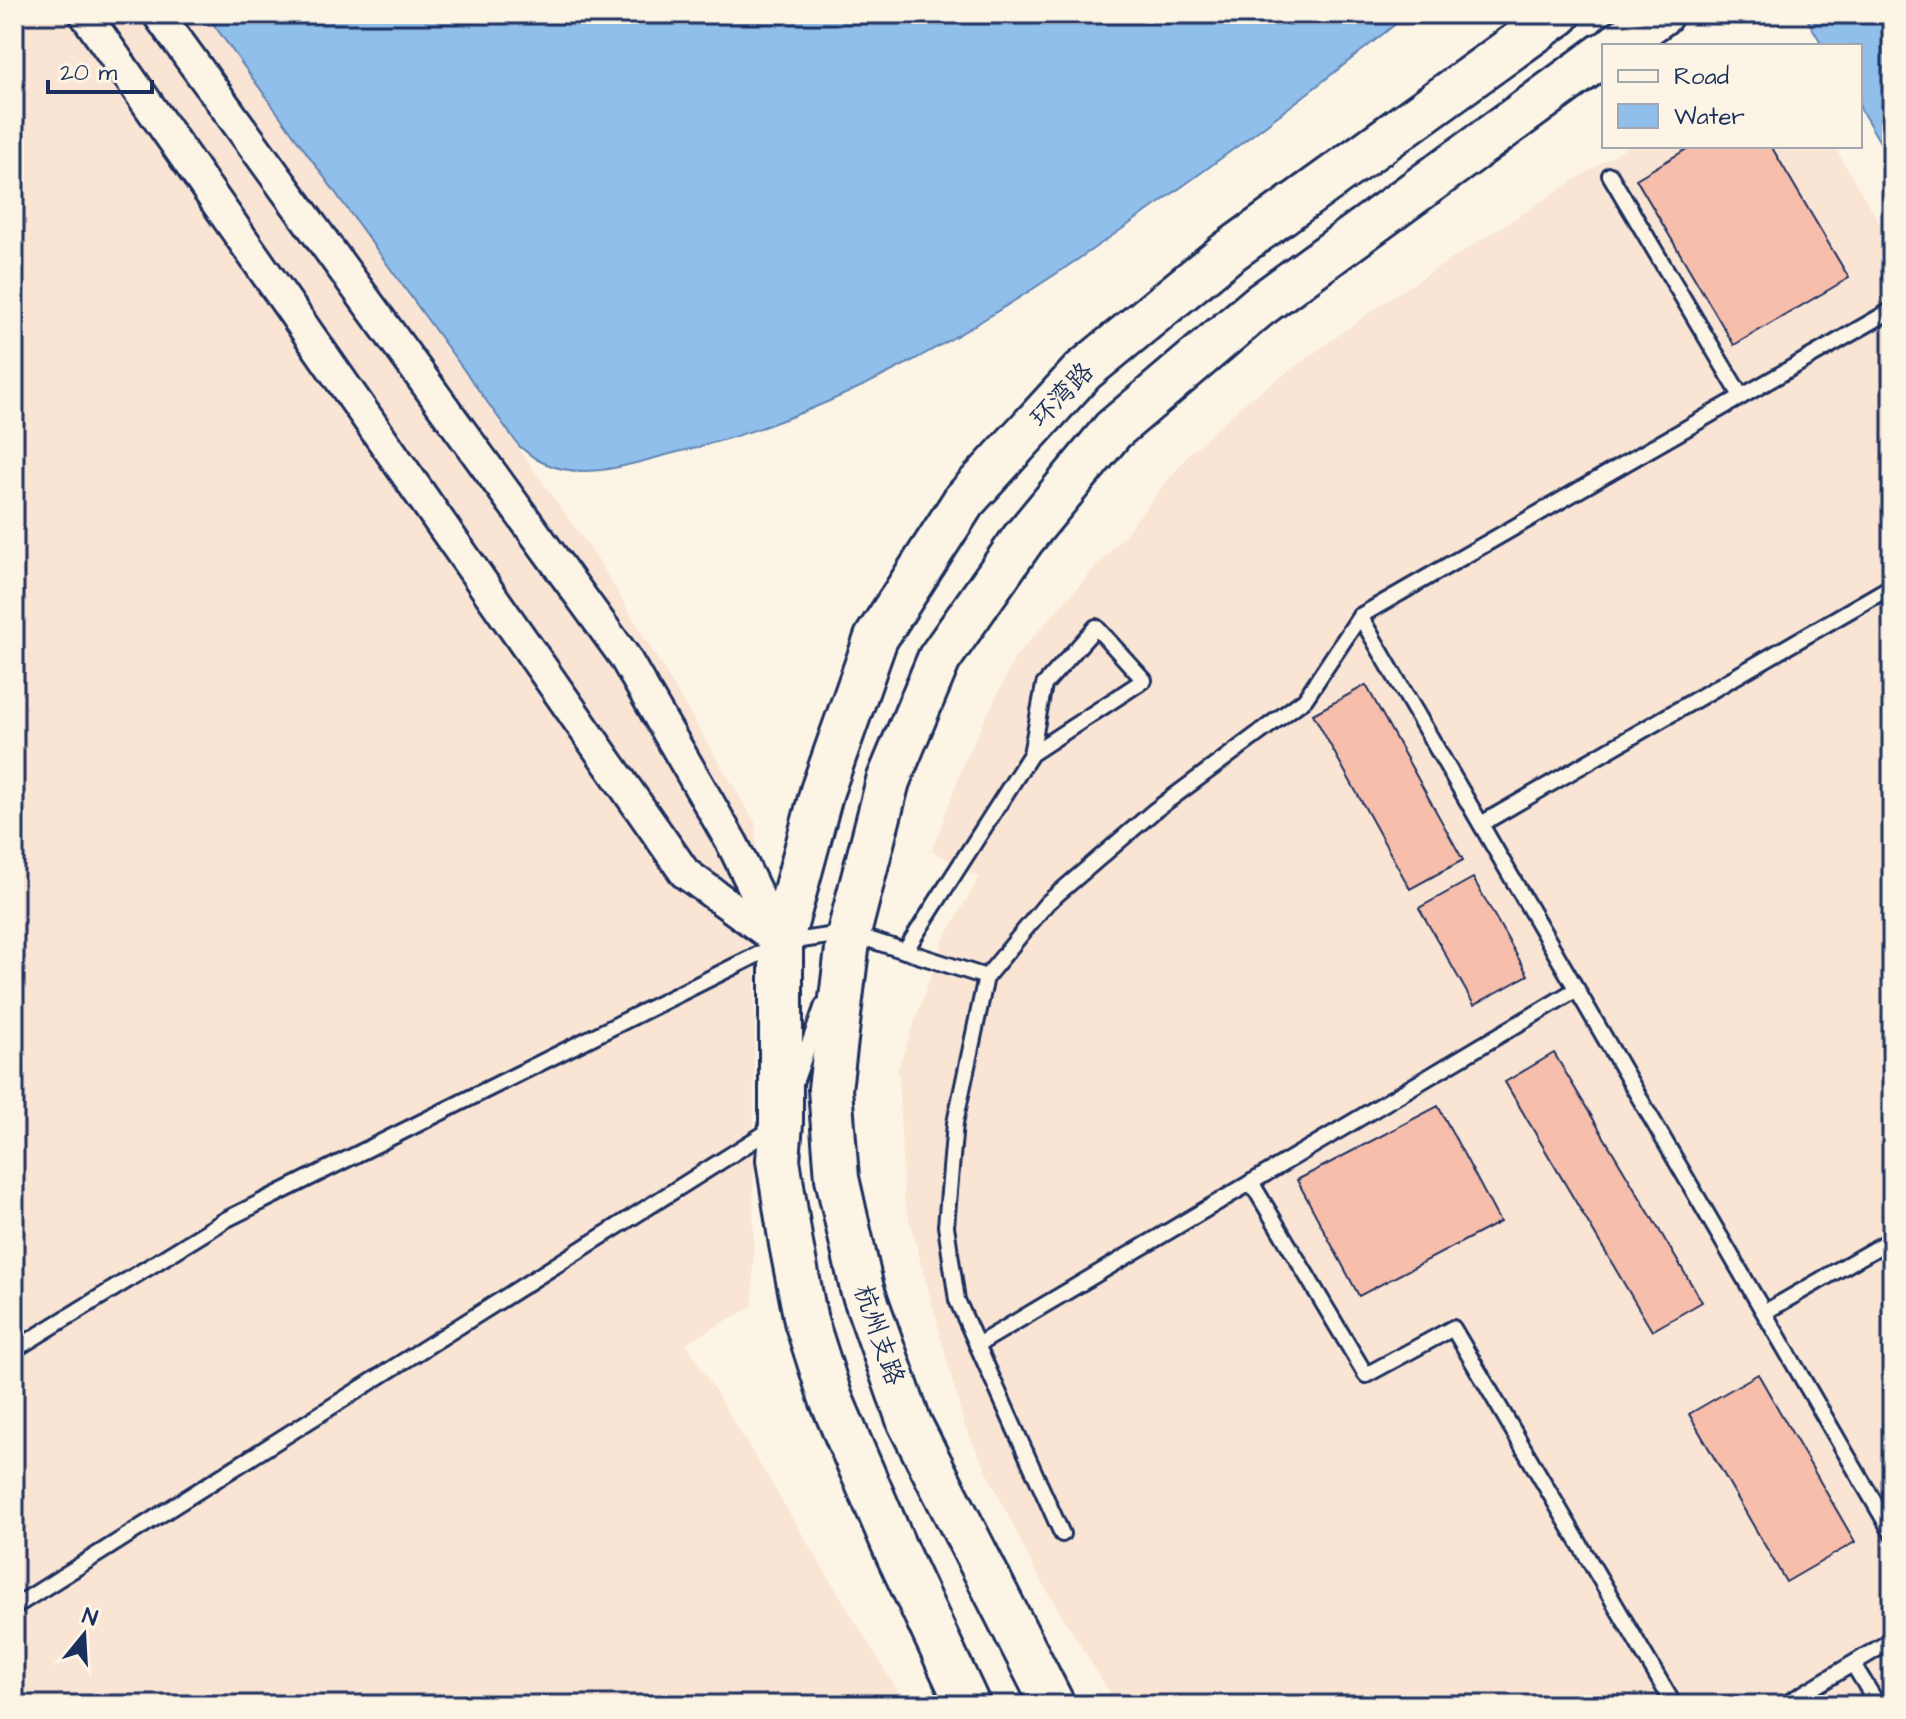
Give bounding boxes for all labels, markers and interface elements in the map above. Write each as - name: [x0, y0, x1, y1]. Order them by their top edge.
- scale bar: [48, 44, 152, 94]
- legend: [1602, 44, 1862, 148]
- text: 20 m: [60, 56, 117, 90]
- text: Road: [1674, 60, 1729, 94]
- text: Water: [1674, 100, 1745, 134]
- street label: 环湾路: [1022, 354, 1102, 436]
- street label: 杭州支路: [845, 1280, 913, 1390]
- north arrow: [44, 1595, 124, 1675]
- text: N: [78, 1601, 101, 1634]

